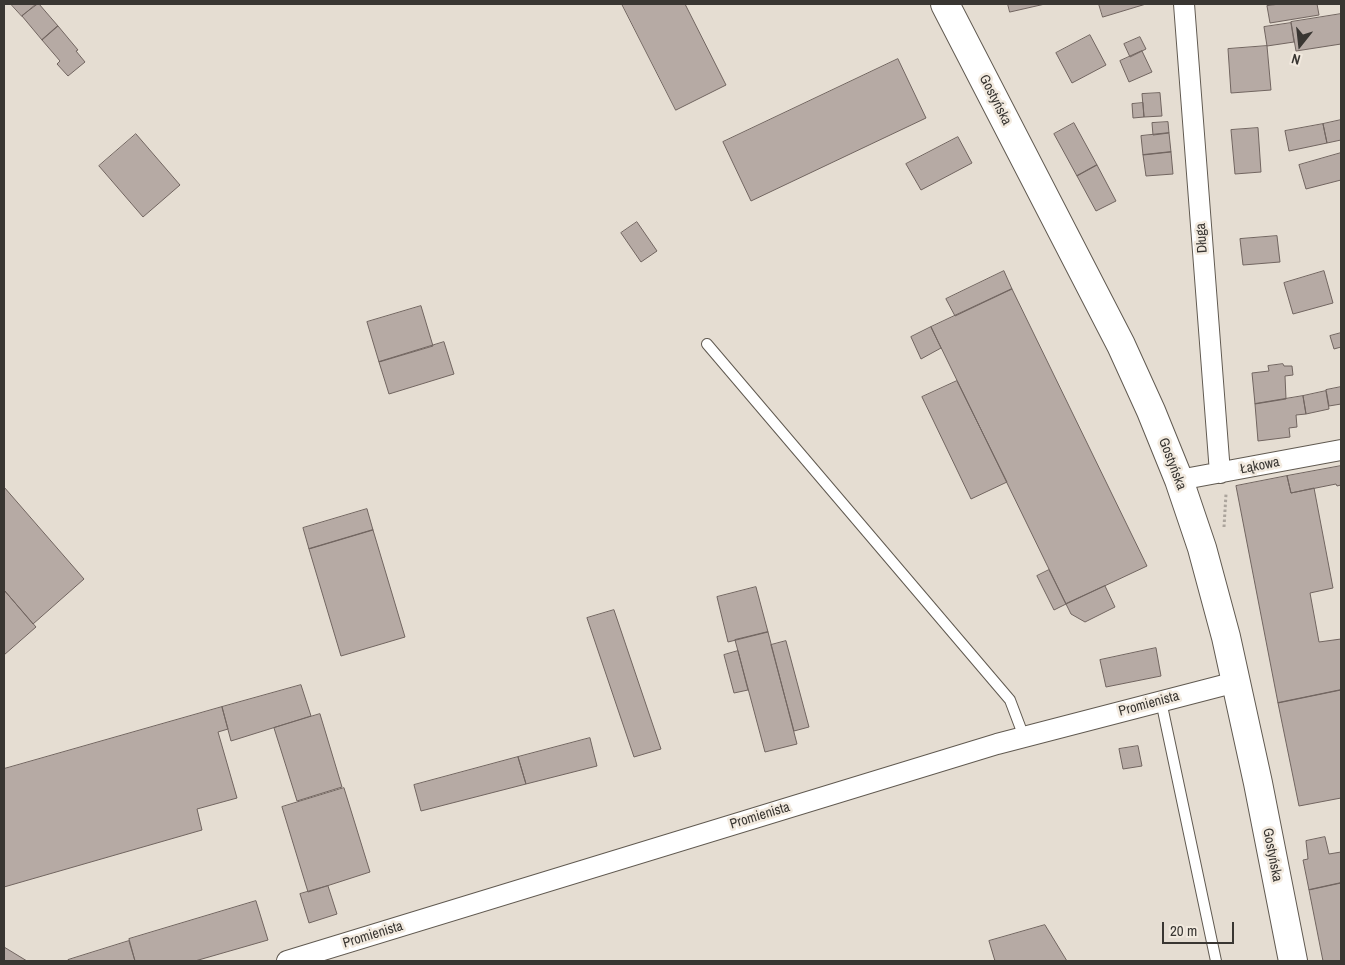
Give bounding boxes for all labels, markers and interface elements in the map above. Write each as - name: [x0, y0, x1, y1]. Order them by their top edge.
- north arrow: [1275, 20, 1325, 70]
- text: N: [1289, 50, 1302, 69]
- street label: Gostyńska: [975, 72, 1015, 128]
- street label: Długa: [1193, 222, 1211, 254]
- street label: Gostyńska: [1154, 436, 1190, 492]
- street label: Łąkowa: [1239, 454, 1281, 478]
- street label: Promienista: [1117, 688, 1181, 720]
- street label: Promienista: [728, 799, 792, 833]
- street label: Gostyńska: [1259, 827, 1285, 883]
- scale bar: [1165, 912, 1238, 944]
- street label: Promienista: [341, 918, 405, 952]
- text: 20 m: [1170, 920, 1197, 941]

